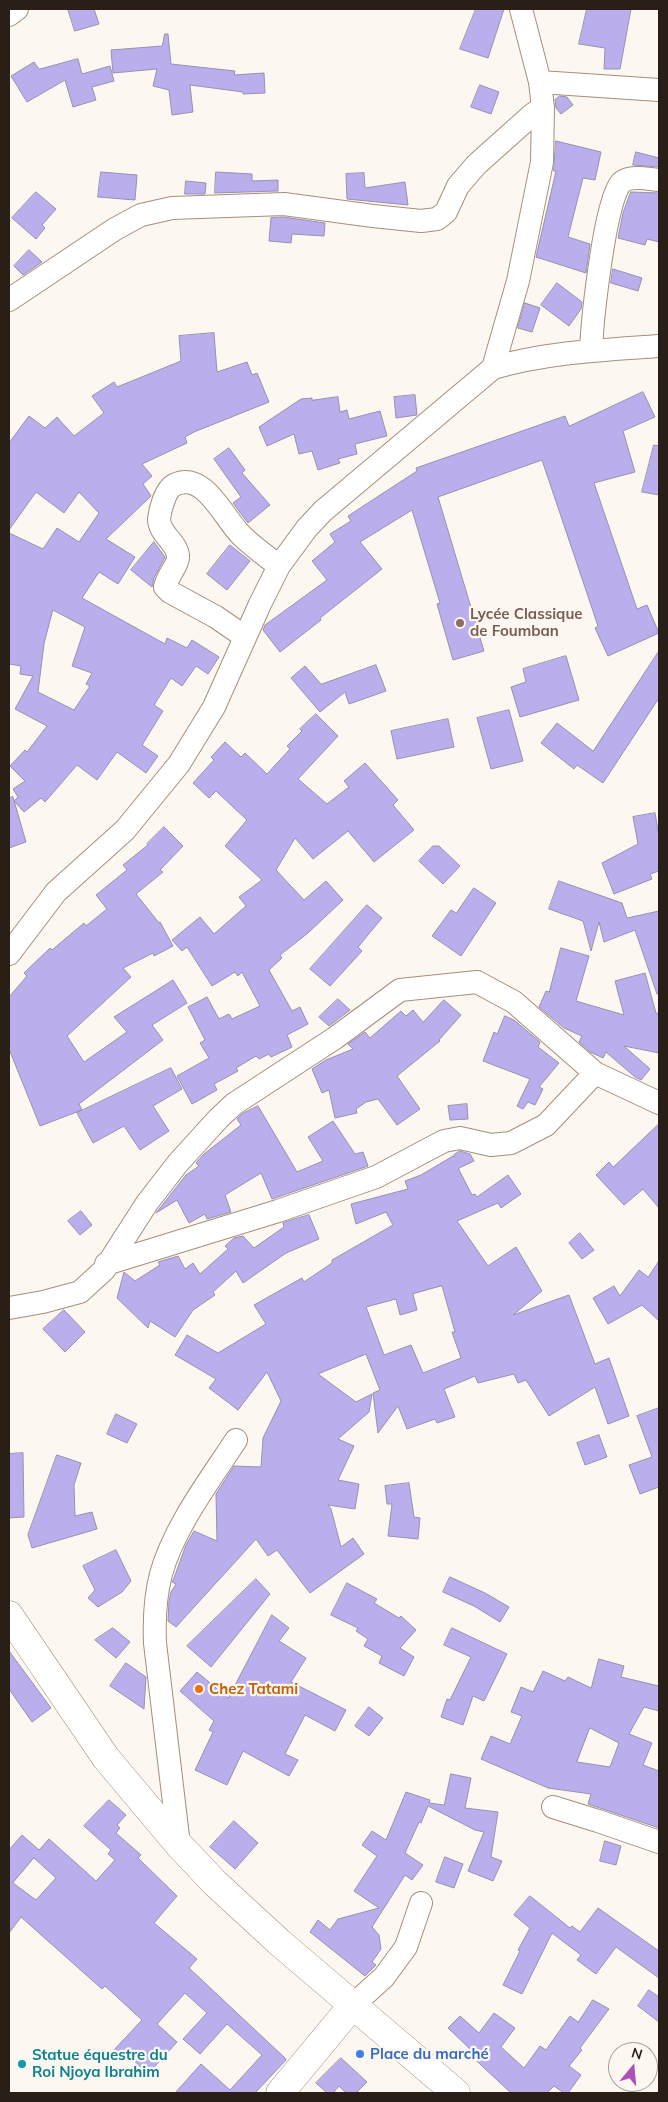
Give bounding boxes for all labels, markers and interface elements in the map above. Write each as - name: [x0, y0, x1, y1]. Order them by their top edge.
- place label: Lycée Classique de Foumban: [470, 605, 583, 640]
- marker: Lycée Classique de Foumban: [454, 617, 466, 629]
- place label: Chez Tatami: [209, 1680, 298, 1698]
- marker: Chez Tatami: [193, 1683, 205, 1695]
- north arrow: [608, 2042, 658, 2092]
- text: N: [629, 2043, 645, 2064]
- place label: Place du marché: [370, 2045, 489, 2063]
- place label: Statue équestre du Roi Njoya Ibrahim: [32, 2046, 168, 2081]
- marker: Place du marché: [354, 2048, 366, 2060]
- marker: Statue équestre du Roi Njoya Ibrahim: [16, 2058, 28, 2070]

